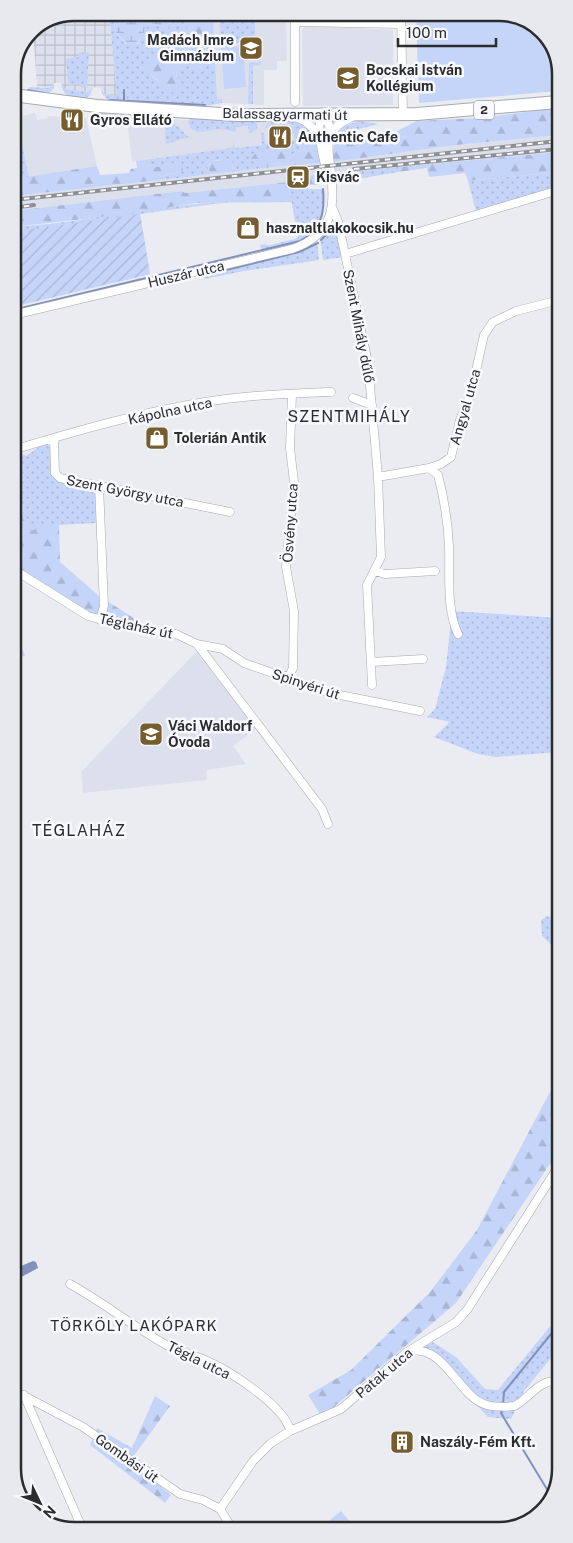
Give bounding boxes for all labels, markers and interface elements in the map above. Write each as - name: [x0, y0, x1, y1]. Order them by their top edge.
- scale bar: [398, 15, 496, 47]
- text: 100 m: [406, 24, 447, 41]
- place label: Madách Imre Gimnázium: [147, 32, 234, 64]
- school or university icon: Madách Imre Gimnázium: [238, 35, 264, 61]
- place label: Bocskai István Kollégium: [366, 62, 462, 94]
- school or university icon: Bocskai István Kollégium: [335, 65, 361, 91]
- road number: 2: [474, 100, 494, 120]
- street label: Balassagyarmati út: [222, 105, 348, 123]
- restaurant icon: Gyros Ellátó: [59, 107, 85, 133]
- place label: Gyros Ellátó: [90, 112, 172, 128]
- restaurant icon: Authentic Cafe: [267, 124, 293, 150]
- place label: Authentic Cafe: [298, 129, 398, 145]
- station icon: Kisvác: [285, 164, 311, 190]
- place label: Kisvác: [316, 169, 360, 185]
- shop icon: hasznaltlakokocsik.hu: [235, 215, 261, 241]
- place label: hasznaltlakokocsik.hu: [266, 220, 414, 236]
- street label: Huszár utca: [146, 257, 226, 291]
- street label: Szent Mihály dűlő: [340, 268, 378, 384]
- street label: Angyal utca: [447, 367, 483, 447]
- street label: Kápolna utca: [127, 394, 213, 428]
- district label: SZENTMIHÁLY: [287, 406, 411, 426]
- shop icon: Tolerián Antik: [144, 425, 170, 451]
- place label: Tolerián Antik: [174, 430, 267, 446]
- street label: Szent György utca: [65, 472, 185, 510]
- street label: Ösvény utca: [277, 483, 301, 563]
- street label: Téglaház út: [97, 610, 175, 642]
- street label: Spinyéri út: [270, 666, 342, 702]
- place label: Váci Waldorf Óvoda: [168, 718, 253, 750]
- school or university icon: Váci Waldorf Óvoda: [138, 721, 164, 747]
- district label: TÉGLAHÁZ: [32, 820, 126, 840]
- district label: TÖRKÖLY LAKÓPARK: [50, 1316, 218, 1334]
- street label: Tégla utca: [165, 1338, 233, 1382]
- street label: Patak utca: [352, 1345, 416, 1401]
- building icon: Naszály-Fém Kft.: [389, 1429, 415, 1455]
- street label: Gombási út: [92, 1430, 162, 1486]
- place label: Naszály-Fém Kft.: [420, 1434, 536, 1450]
- north arrow: [15, 1478, 65, 1528]
- text: N: [40, 1502, 59, 1521]

